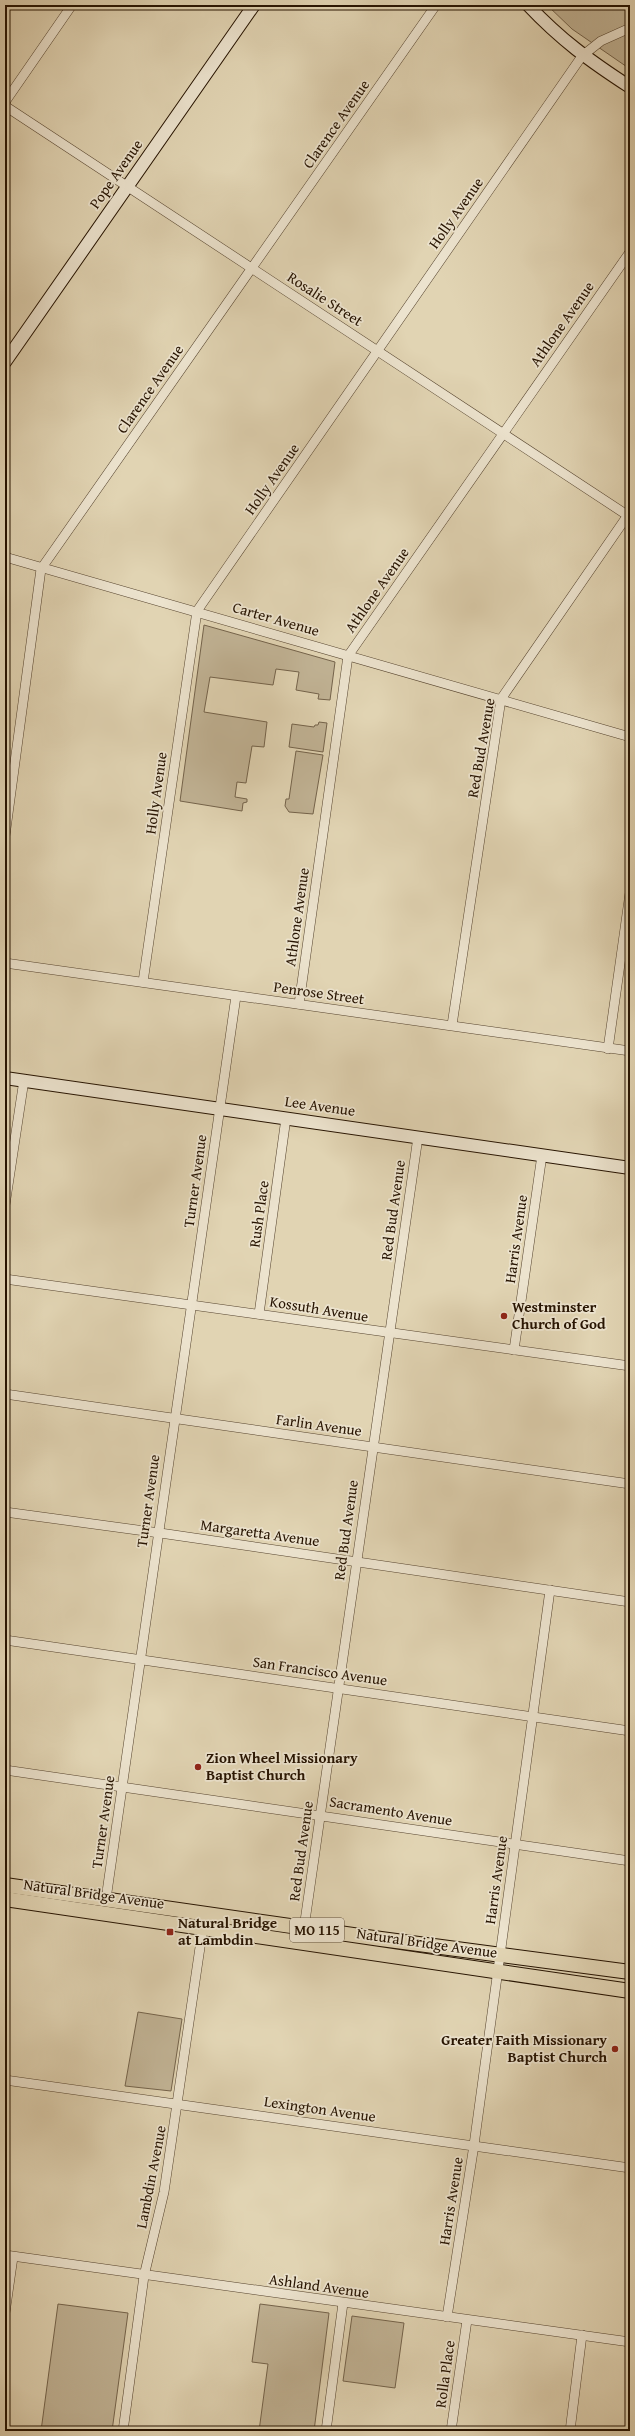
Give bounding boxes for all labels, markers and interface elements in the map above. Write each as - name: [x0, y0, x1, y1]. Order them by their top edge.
- street label: Clarence Avenue: [297, 75, 374, 172]
- street label: Pope Avenue: [84, 135, 147, 213]
- street label: Holly Avenue: [423, 173, 488, 253]
- street label: Rosalie Street: [283, 266, 368, 331]
- street label: Athlone Avenue: [524, 277, 599, 371]
- street label: Clarence Avenue: [111, 340, 188, 437]
- street label: Holly Avenue: [239, 439, 304, 519]
- street label: Athlone Avenue: [339, 543, 414, 637]
- street label: Carter Avenue: [230, 596, 322, 641]
- street label: Red Bud Avenue: [461, 696, 500, 799]
- street label: Holly Avenue: [139, 750, 172, 835]
- street label: Athlone Avenue: [279, 866, 314, 968]
- street label: Penrose Street: [272, 976, 366, 1009]
- street label: Lee Avenue: [284, 1090, 357, 1121]
- street label: Turner Avenue: [178, 1133, 211, 1229]
- street label: Red Bud Avenue: [375, 1158, 410, 1261]
- street label: Rush Place: [243, 1179, 274, 1249]
- street label: Harris Avenue: [499, 1193, 532, 1284]
- street label: Kossuth Avenue: [268, 1290, 370, 1327]
- place label: Westminster Church of God: [512, 1296, 606, 1334]
- marker: Westminster Church of God: [499, 1311, 509, 1321]
- street label: Farlin Avenue: [275, 1408, 363, 1441]
- street label: Turner Avenue: [131, 1453, 164, 1549]
- street label: Red Bud Avenue: [328, 1478, 363, 1581]
- street label: Margaretta Avenue: [199, 1514, 321, 1551]
- street label: San Francisco Avenue: [252, 1651, 389, 1690]
- place label: Zion Wheel Missionary Baptist Church: [206, 1747, 358, 1785]
- marker: Zion Wheel Missionary Baptist Church: [193, 1762, 203, 1772]
- street label: Turner Avenue: [86, 1774, 119, 1870]
- street label: Sacramento Avenue: [328, 1790, 454, 1831]
- street label: Red Bud Avenue: [283, 1799, 318, 1902]
- street label: Harris Avenue: [479, 1834, 512, 1925]
- street label: Natural Bridge Avenue: [22, 1873, 166, 1914]
- place label: Natural Bridge at Lambdin: [178, 1912, 277, 1950]
- road number: MO 115: [290, 1918, 344, 1942]
- street label: Natural Bridge Avenue: [355, 1922, 499, 1963]
- marker: Natural Bridge at Lambdin: [165, 1927, 175, 1937]
- place label: Greater Faith Missionary Baptist Church: [441, 2029, 607, 2067]
- marker: Greater Faith Missionary Baptist Church: [610, 2044, 620, 2054]
- street label: Lexington Avenue: [263, 2090, 377, 2127]
- street label: Lambdin Avenue: [130, 2124, 171, 2230]
- street label: Harris Avenue: [433, 2155, 468, 2247]
- street label: Ashland Avenue: [268, 2268, 370, 2303]
- street label: Rolla Place: [429, 2339, 460, 2409]

